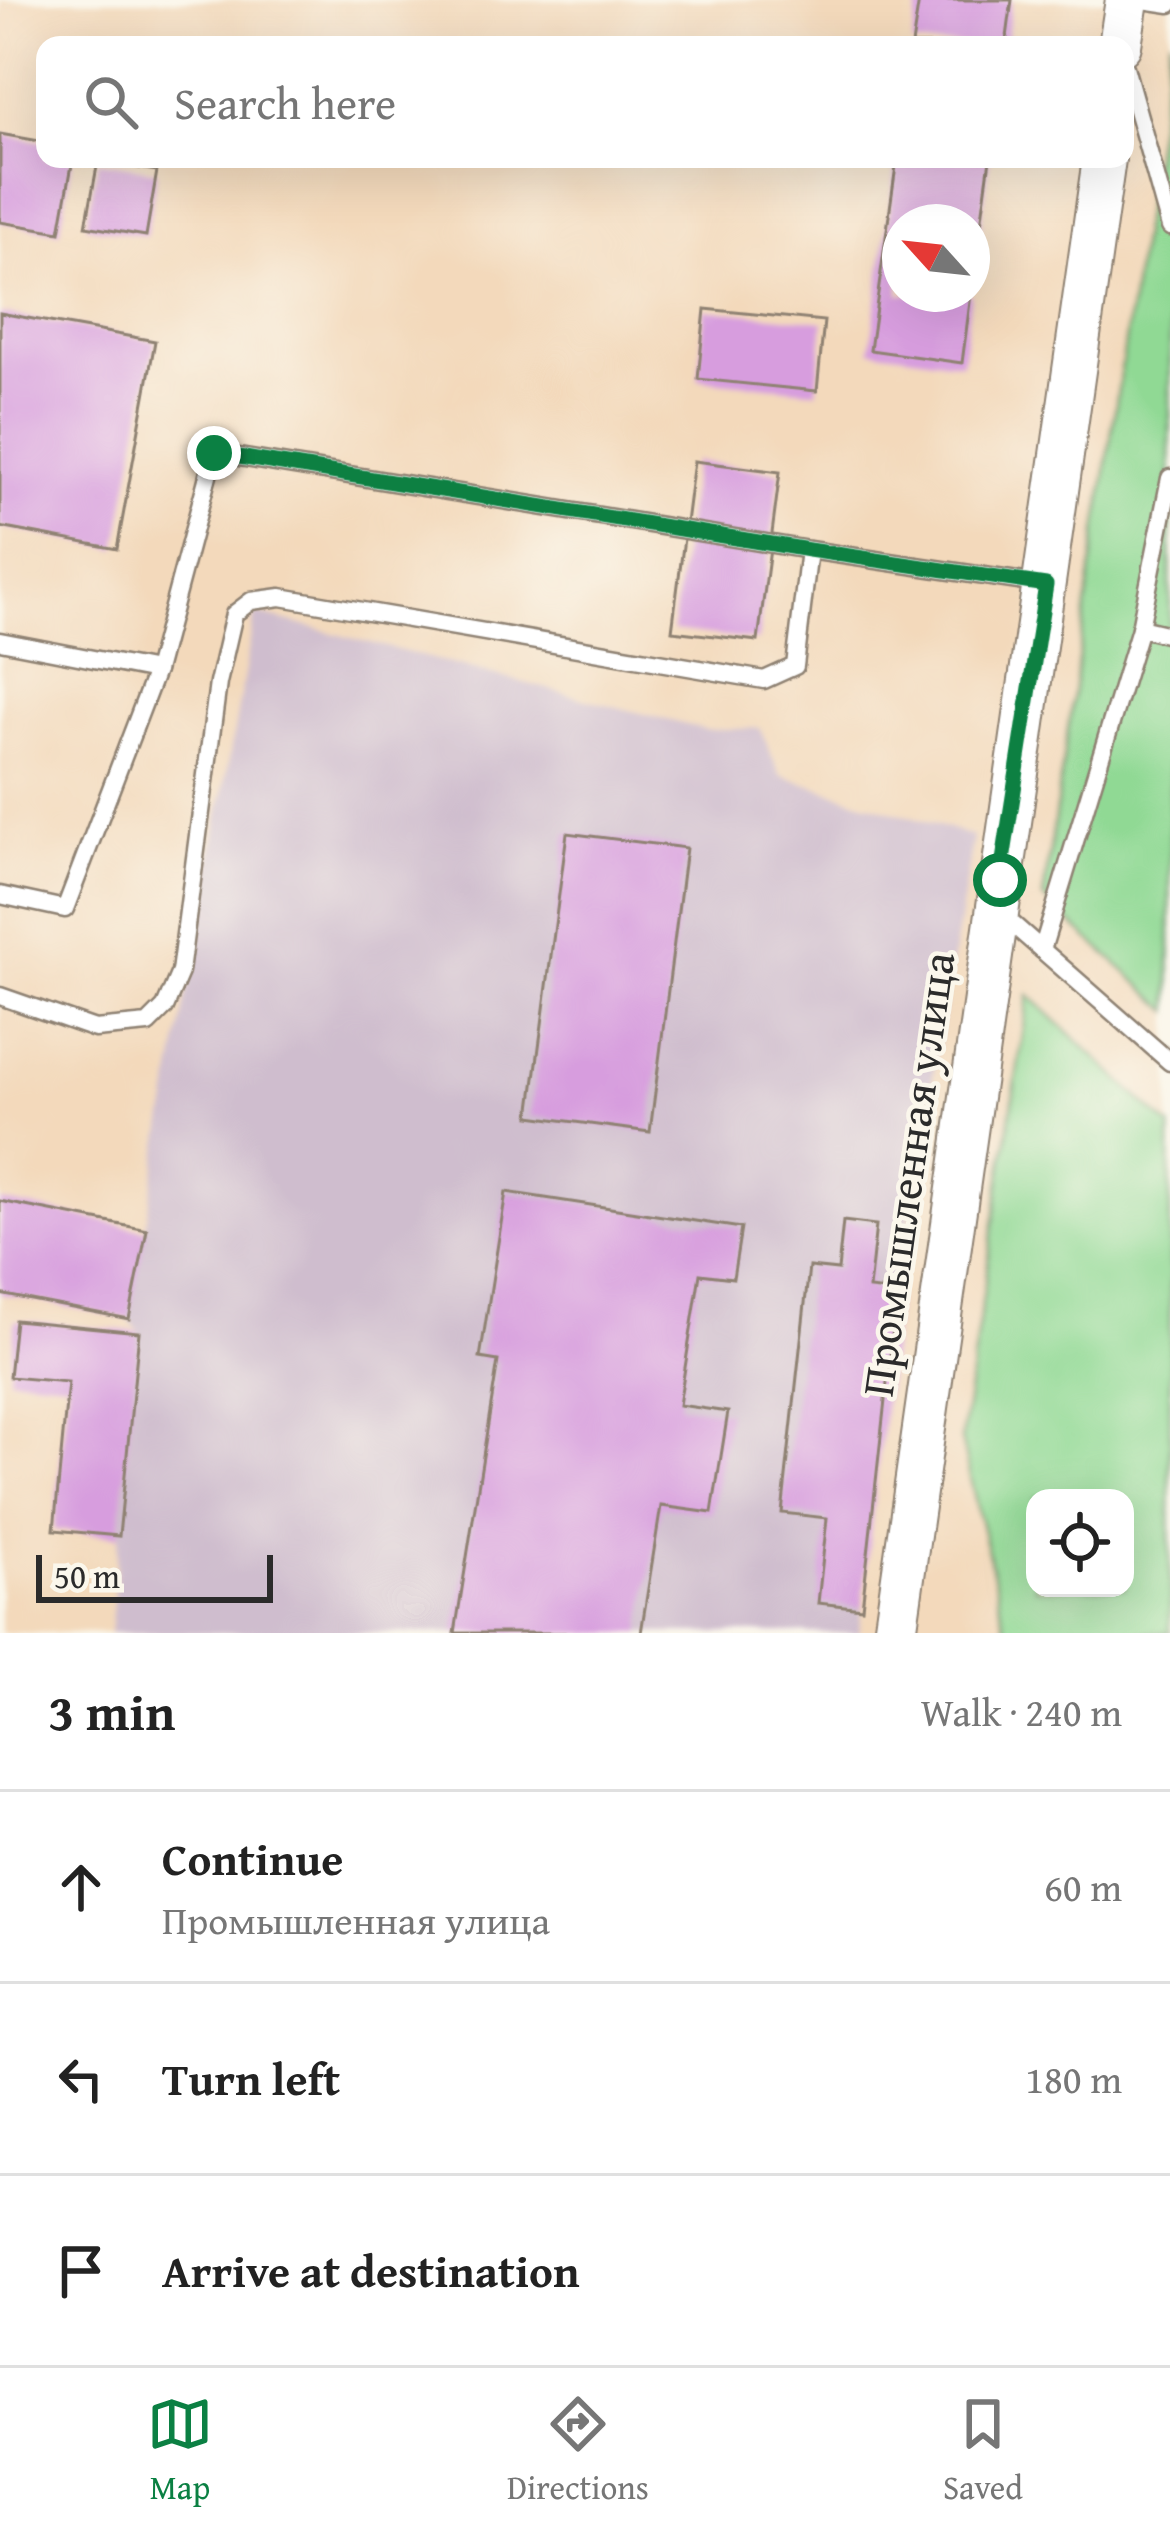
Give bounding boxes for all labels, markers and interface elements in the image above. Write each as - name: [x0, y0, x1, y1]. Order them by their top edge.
- search box: [36, 36, 1134, 168]
- icon: search: [78, 69, 144, 135]
- text: Search here: [174, 70, 396, 135]
- north arrow: [882, 204, 990, 312]
- route end: [187, 426, 241, 480]
- route start: [973, 853, 1027, 907]
- street label: Промышленная улица: [844, 947, 970, 1400]
- map controls: [1026, 1489, 1134, 1597]
- button: locate: [1026, 1489, 1134, 1597]
- scale bar: [36, 1549, 273, 1602]
- text: 50 m: [54, 1552, 120, 1600]
- text: 3 min: [48, 1674, 175, 1749]
- text: Walk · 240 m: [921, 1683, 1122, 1740]
- text: Continue: [162, 1826, 343, 1891]
- icon: ahead: [48, 1854, 114, 1920]
- text: 60 m: [1044, 1858, 1122, 1915]
- text: Промышленная улица: [162, 1891, 550, 1948]
- icon: left: [48, 2046, 114, 2112]
- text: Turn left: [162, 2046, 340, 2111]
- text: 180 m: [1025, 2050, 1122, 2107]
- icon: arrive: [48, 2238, 114, 2304]
- text: Arrive at destination: [162, 2238, 580, 2303]
- tab: Map: [147, 2391, 213, 2511]
- tab: Directions: [507, 2391, 649, 2511]
- tab: Saved: [943, 2391, 1023, 2511]

